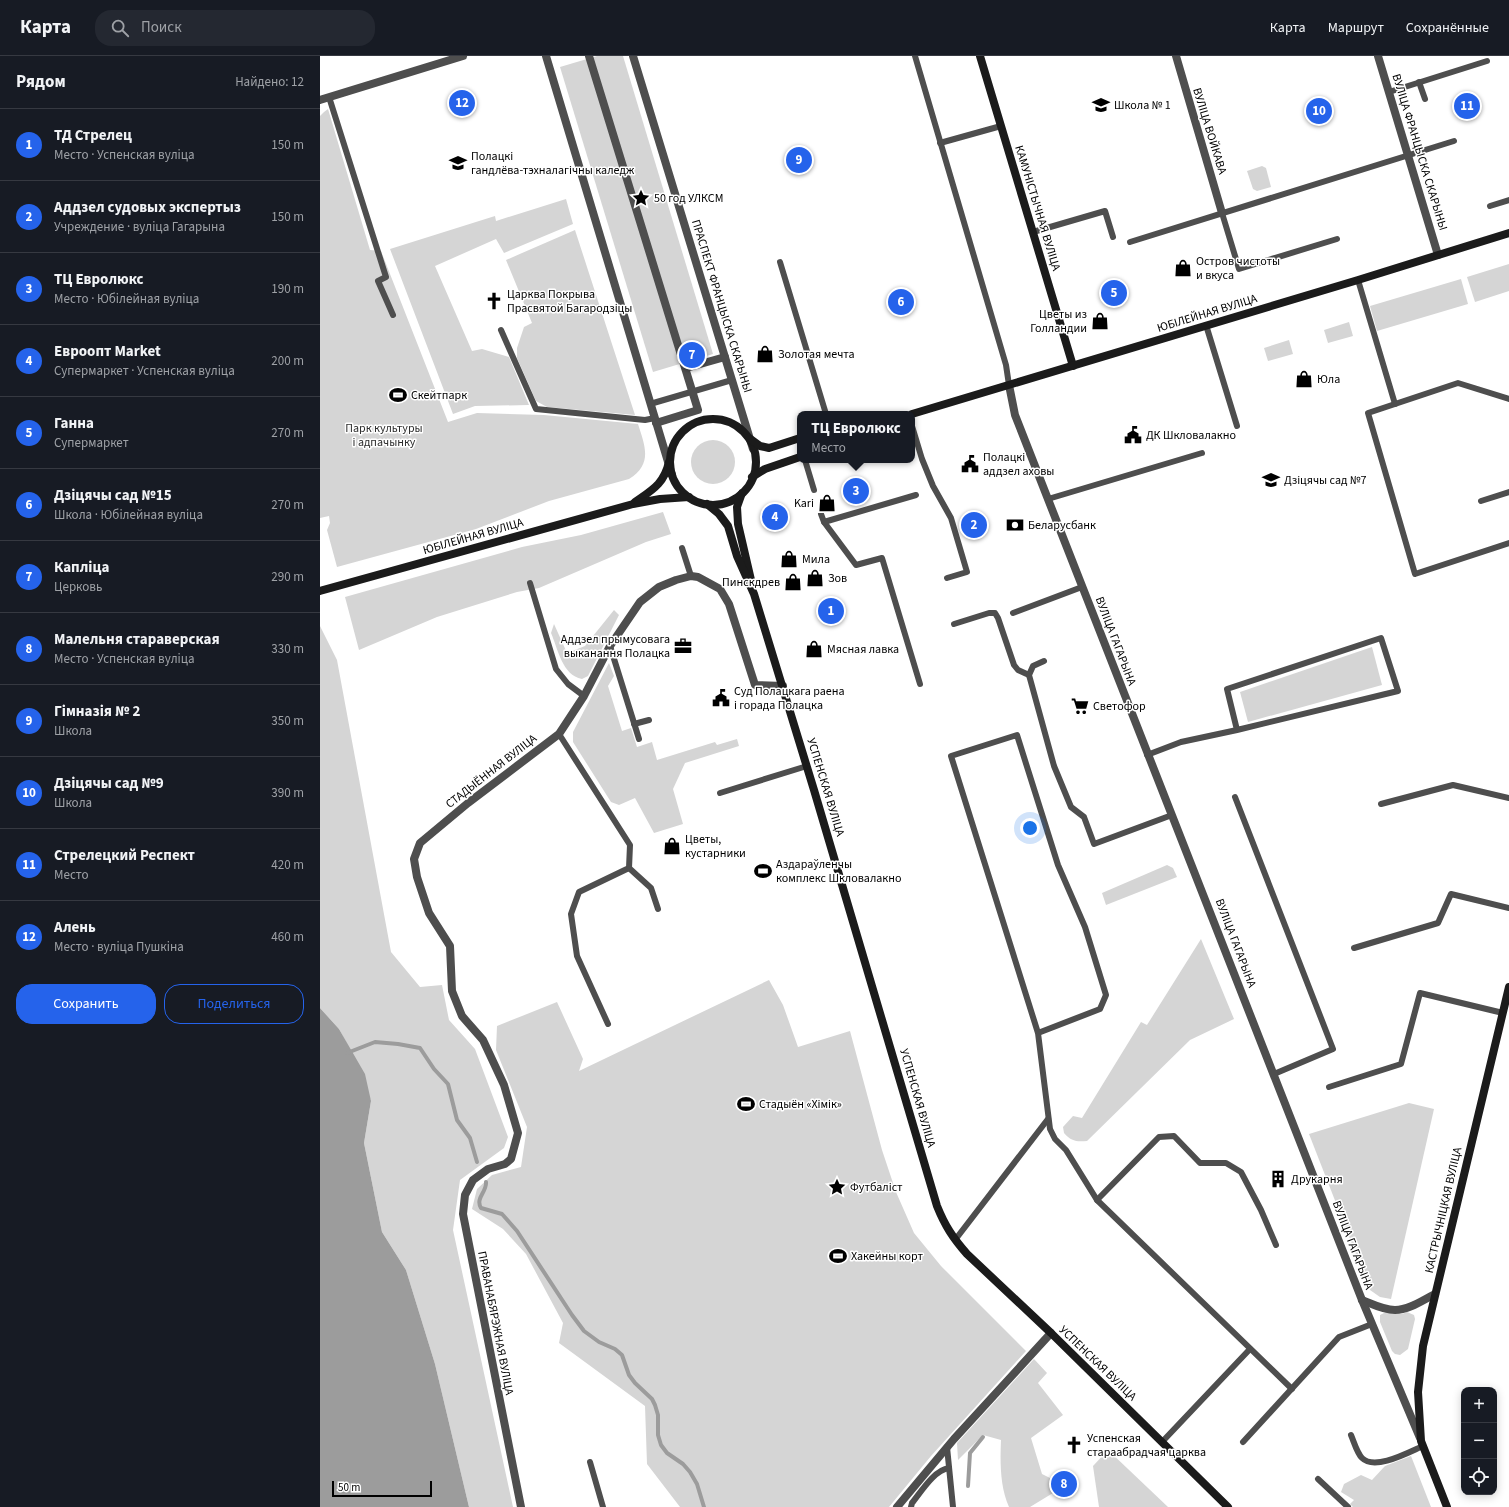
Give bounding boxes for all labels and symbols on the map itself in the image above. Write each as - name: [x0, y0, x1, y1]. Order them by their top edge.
- street label: ВУЛІЦА ФРАНЦЫСКА СКАРЫНЫ: [1388, 72, 1452, 233]
- street label: ВУЛІЦА ВОЙКАВА: [1188, 86, 1231, 177]
- pin: 12: [449, 88, 475, 118]
- pin: 11: [1454, 91, 1480, 121]
- school or university icon: Школа № 1: [1091, 95, 1111, 115]
- pin: 10: [1306, 96, 1332, 126]
- place label: Школа № 1: [1114, 97, 1171, 114]
- street label: КАМУНІСТЫЧНАЯ ВУЛІЦА: [1010, 143, 1065, 273]
- pin: 9: [786, 145, 812, 175]
- place label: Полацкі гандлёва-тэхналагічны каледж: [471, 148, 635, 179]
- school or university icon: Полацкі гандлёва-тэхналагічны каледж: [448, 153, 468, 173]
- place icon: 50 год УЛКСМ: [631, 188, 651, 208]
- place label: 50 год УЛКСМ: [654, 190, 723, 207]
- street label: ПРАСПЕКТ ФРАНЦЫСКА СКАРЫНЫ: [687, 217, 756, 395]
- place label: Остров чистоты и вкуса: [1196, 253, 1280, 284]
- shop icon: Остров чистоты и вкуса: [1173, 258, 1193, 278]
- pin: 5: [1101, 278, 1127, 308]
- place label: Царква Покрыва Прасвятой Багародзіцы: [507, 286, 632, 317]
- pin: 6: [888, 287, 914, 317]
- street label: ЮБІЛЕЙНАЯ ВУЛІЦА: [1155, 290, 1260, 337]
- church icon: Царква Покрыва Прасвятой Багародзіцы: [484, 291, 504, 311]
- place label: Цветы из Голландии: [1030, 306, 1087, 337]
- shop icon: Цветы из Голландии: [1090, 311, 1110, 331]
- pin: 7: [679, 340, 705, 370]
- shop icon: Золотая мечта: [755, 344, 775, 364]
- place label: Золотая мечта: [778, 346, 855, 363]
- shop icon: Юла: [1294, 369, 1314, 389]
- place label: Юла: [1317, 371, 1340, 388]
- sports icon: Скейтпарк: [388, 385, 408, 405]
- place label: Скейтпарк: [411, 387, 467, 404]
- park label: Парк культуры і адпачынку: [345, 420, 423, 451]
- public building icon: ДК Шкловалакно: [1123, 425, 1143, 445]
- place label: ДК Шкловалакно: [1146, 427, 1236, 444]
- place label: Полацкі аддзел аховы: [983, 449, 1054, 480]
- public building icon: Полацкі аддзел аховы: [960, 454, 980, 474]
- school or university icon: Дзіцячы сад №7: [1261, 470, 1281, 490]
- place label: Дзіцячы сад №7: [1284, 472, 1367, 489]
- pin: 3: [843, 476, 869, 506]
- shop icon: Kari: [817, 493, 837, 513]
- place label: Kari: [794, 495, 814, 512]
- pin: 4: [762, 502, 788, 532]
- pin: 2: [961, 510, 987, 540]
- street label: ЮБІЛЕЙНАЯ ВУЛІЦА: [421, 514, 526, 559]
- bank icon: Беларусбанк: [1005, 515, 1025, 535]
- place label: Беларусбанк: [1028, 517, 1096, 534]
- shop icon: Мила: [779, 549, 799, 569]
- place label: Мила: [802, 551, 830, 568]
- shop icon: Зов: [805, 568, 825, 588]
- place label: Зов: [828, 570, 847, 587]
- shop icon: Пинскдрев: [783, 572, 803, 592]
- place label: Пинскдрев: [722, 574, 780, 591]
- street label: ВУЛІЦА ГАГАРЫНА: [1091, 594, 1140, 689]
- pin: 1: [818, 596, 844, 626]
- place label: Аддзел прымусовага выканання Полацка: [561, 631, 670, 662]
- office icon: Аддзел прымусовага выканання Полацка: [673, 636, 693, 656]
- shop icon: Мясная лавка: [804, 639, 824, 659]
- place label: Мясная лавка: [827, 641, 899, 658]
- place label: Суд Полацкага раена і горада Полацка: [734, 683, 845, 714]
- public building icon: Суд Полацкага раена і горада Полацка: [711, 688, 731, 708]
- supermarket icon: Светофор: [1070, 696, 1090, 716]
- place label: Светофор: [1093, 698, 1146, 715]
- street label: СТАДЫЁННАЯ ВУЛІЦА: [442, 730, 541, 812]
- street label: УСПЕНСКАЯ ВУЛІЦА: [802, 736, 849, 839]
- your location: [1020, 818, 1040, 838]
- place label: Цветы, кустарники: [685, 831, 746, 862]
- shop icon: Цветы, кустарники: [662, 836, 682, 856]
- place label: Аздараўленчы комплекс Шкловалакно: [776, 856, 902, 887]
- sports icon: Аздараўленчы комплекс Шкловалакно: [753, 861, 773, 881]
- street label: ВУЛІЦА ГАГАРЫНА: [1211, 896, 1260, 991]
- street label: УСПЕНСКАЯ ВУЛІЦА: [895, 1047, 940, 1150]
- sports icon: Стадыён «Хімік»: [736, 1094, 756, 1114]
- place label: Стадыён «Хімік»: [759, 1096, 842, 1113]
- street label: КАСТРЫЧНІЦКАЯ ВУЛІЦА: [1421, 1145, 1466, 1275]
- building icon: Друкарня: [1268, 1169, 1288, 1189]
- place label: Друкарня: [1291, 1171, 1343, 1188]
- place icon: Футбаліст: [827, 1177, 847, 1197]
- place label: Футбаліст: [850, 1179, 903, 1196]
- street label: ВУЛІЦА ГАГАРЫНА: [1328, 1198, 1377, 1293]
- sports icon: Хакейны корт: [828, 1246, 848, 1266]
- place label: Хакейны корт: [851, 1248, 923, 1265]
- street label: ПРАВАНАБЯРЭЖНАЯ ВУЛІЦА: [473, 1250, 518, 1397]
- street label: УСПЕНСКАЯ ВУЛІЦА: [1055, 1322, 1141, 1405]
- place label: Успенская стараабрадчая царква: [1087, 1430, 1206, 1461]
- church icon: Успенская стараабрадчая царква: [1064, 1435, 1084, 1455]
- pin: 8: [1051, 1469, 1077, 1499]
- scale bar: [332, 1479, 432, 1498]

